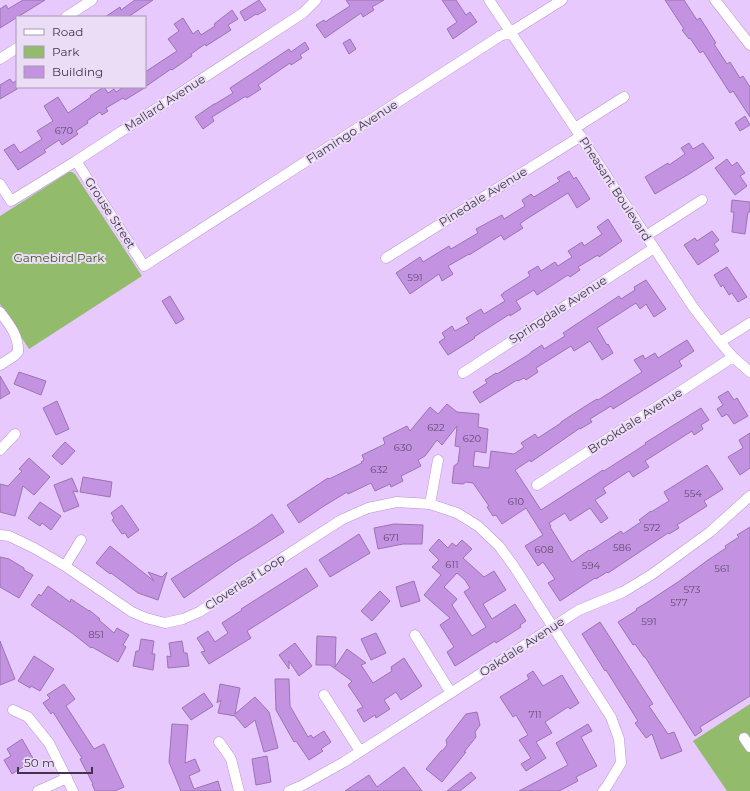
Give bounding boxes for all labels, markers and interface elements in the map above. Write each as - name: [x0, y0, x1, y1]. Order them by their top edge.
- legend: [16, 16, 146, 88]
- text: Road: [52, 24, 83, 39]
- text: Park: [52, 44, 80, 59]
- text: Building: [52, 64, 103, 79]
- street label: Mallard Avenue: [122, 71, 208, 134]
- street label: Flamingo Avenue: [303, 96, 400, 167]
- house number: 670: [55, 124, 74, 137]
- street label: Pheasant Boulevard: [576, 134, 655, 244]
- street label: Pinedale Avenue: [436, 163, 530, 230]
- street label: Grouse Street: [82, 174, 139, 251]
- park label: Gamebird Park: [13, 250, 105, 265]
- house number: 591: [407, 271, 423, 284]
- street label: Springdale Avenue: [506, 272, 610, 347]
- street label: Brookdale Avenue: [585, 384, 685, 457]
- house number: 622: [427, 421, 445, 434]
- house number: 620: [463, 432, 482, 445]
- house number: 630: [394, 441, 413, 454]
- house number: 632: [370, 463, 388, 476]
- house number: 554: [684, 487, 702, 500]
- house number: 610: [508, 495, 525, 508]
- house number: 572: [643, 521, 661, 534]
- house number: 671: [383, 531, 399, 544]
- house number: 586: [613, 541, 631, 554]
- house number: 608: [534, 543, 554, 556]
- street label: Cloverleaf Loop: [202, 550, 287, 613]
- house number: 611: [445, 558, 459, 571]
- house number: 594: [582, 559, 601, 572]
- house number: 561: [714, 562, 730, 575]
- house number: 573: [684, 583, 701, 596]
- house number: 577: [670, 596, 688, 609]
- street label: Oakdale Avenue: [476, 614, 567, 680]
- house number: 591: [641, 615, 657, 628]
- house number: 851: [88, 628, 104, 641]
- house number: 711: [528, 708, 542, 721]
- scale bar: [18, 749, 92, 775]
- text: 50 m: [24, 755, 55, 770]

